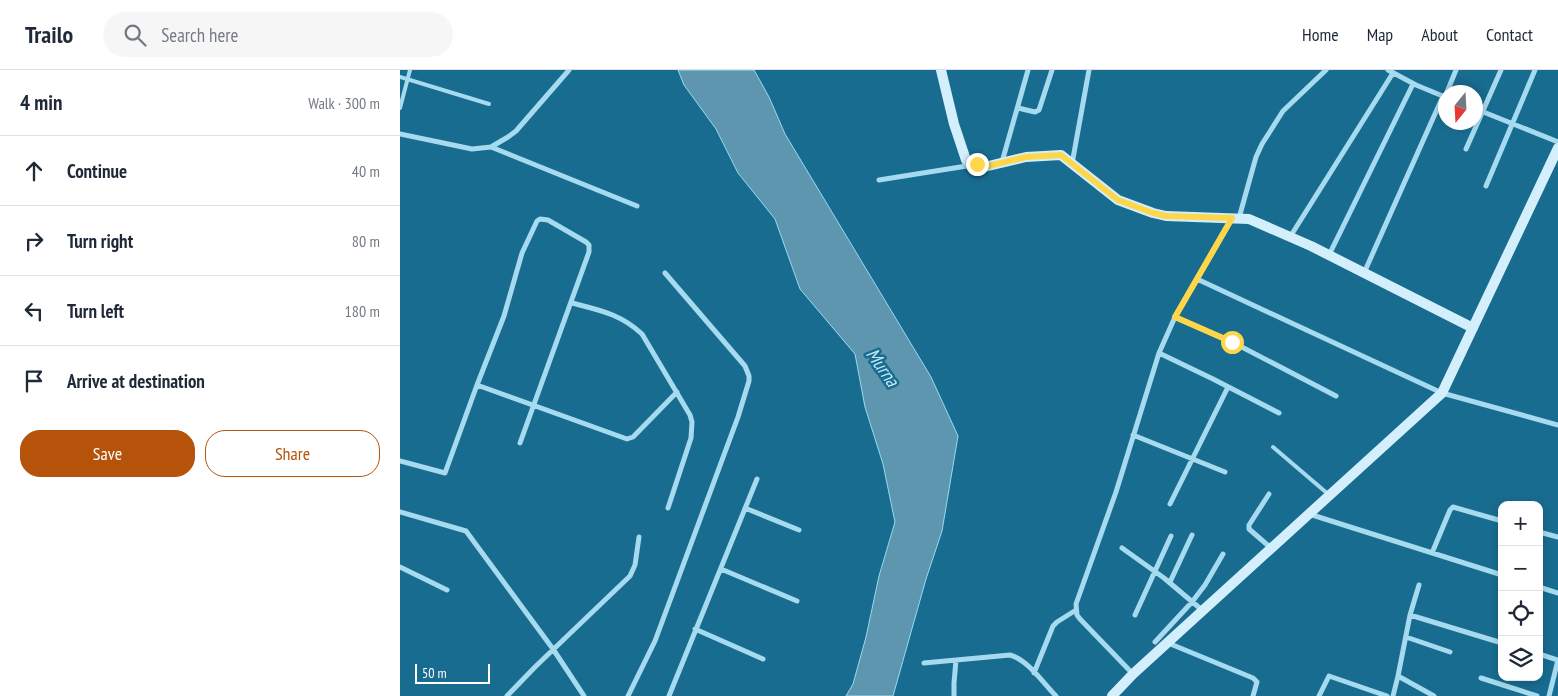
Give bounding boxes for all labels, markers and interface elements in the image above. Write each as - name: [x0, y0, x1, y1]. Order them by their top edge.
- search box: [103, 12, 453, 57]
- text: Trailo: [25, 19, 73, 50]
- icon: search: [121, 21, 149, 49]
- text: Search here: [161, 23, 238, 47]
- text: Home: [1302, 23, 1339, 46]
- text: Map: [1367, 23, 1393, 46]
- text: About: [1421, 23, 1458, 46]
- text: Contact: [1486, 23, 1533, 46]
- north arrow: [1438, 85, 1483, 130]
- text: 4 min: [20, 89, 62, 116]
- text: Walk · 300 m: [308, 93, 380, 113]
- route end: [966, 153, 989, 176]
- icon: ahead: [20, 157, 48, 185]
- text: Continue: [67, 159, 127, 183]
- text: 40 m: [352, 161, 380, 181]
- icon: right: [20, 227, 48, 255]
- text: Turn right: [67, 229, 133, 253]
- text: 80 m: [352, 231, 380, 251]
- icon: left: [20, 297, 48, 325]
- text: Turn left: [67, 299, 124, 323]
- text: 180 m: [345, 301, 380, 321]
- route start: [1221, 331, 1244, 354]
- water label: Murna: [861, 343, 906, 392]
- icon: arrive: [20, 367, 48, 395]
- text: Arrive at destination: [67, 369, 205, 393]
- button: Save: [20, 430, 195, 477]
- button: Share: [205, 430, 380, 477]
- map controls: [1498, 501, 1543, 681]
- button: +: [1498, 501, 1543, 546]
- button: −: [1498, 546, 1543, 591]
- button: locate: [1498, 591, 1543, 636]
- button: layers: [1498, 636, 1543, 681]
- scale bar: [415, 661, 490, 684]
- text: 50 m: [422, 664, 447, 682]

